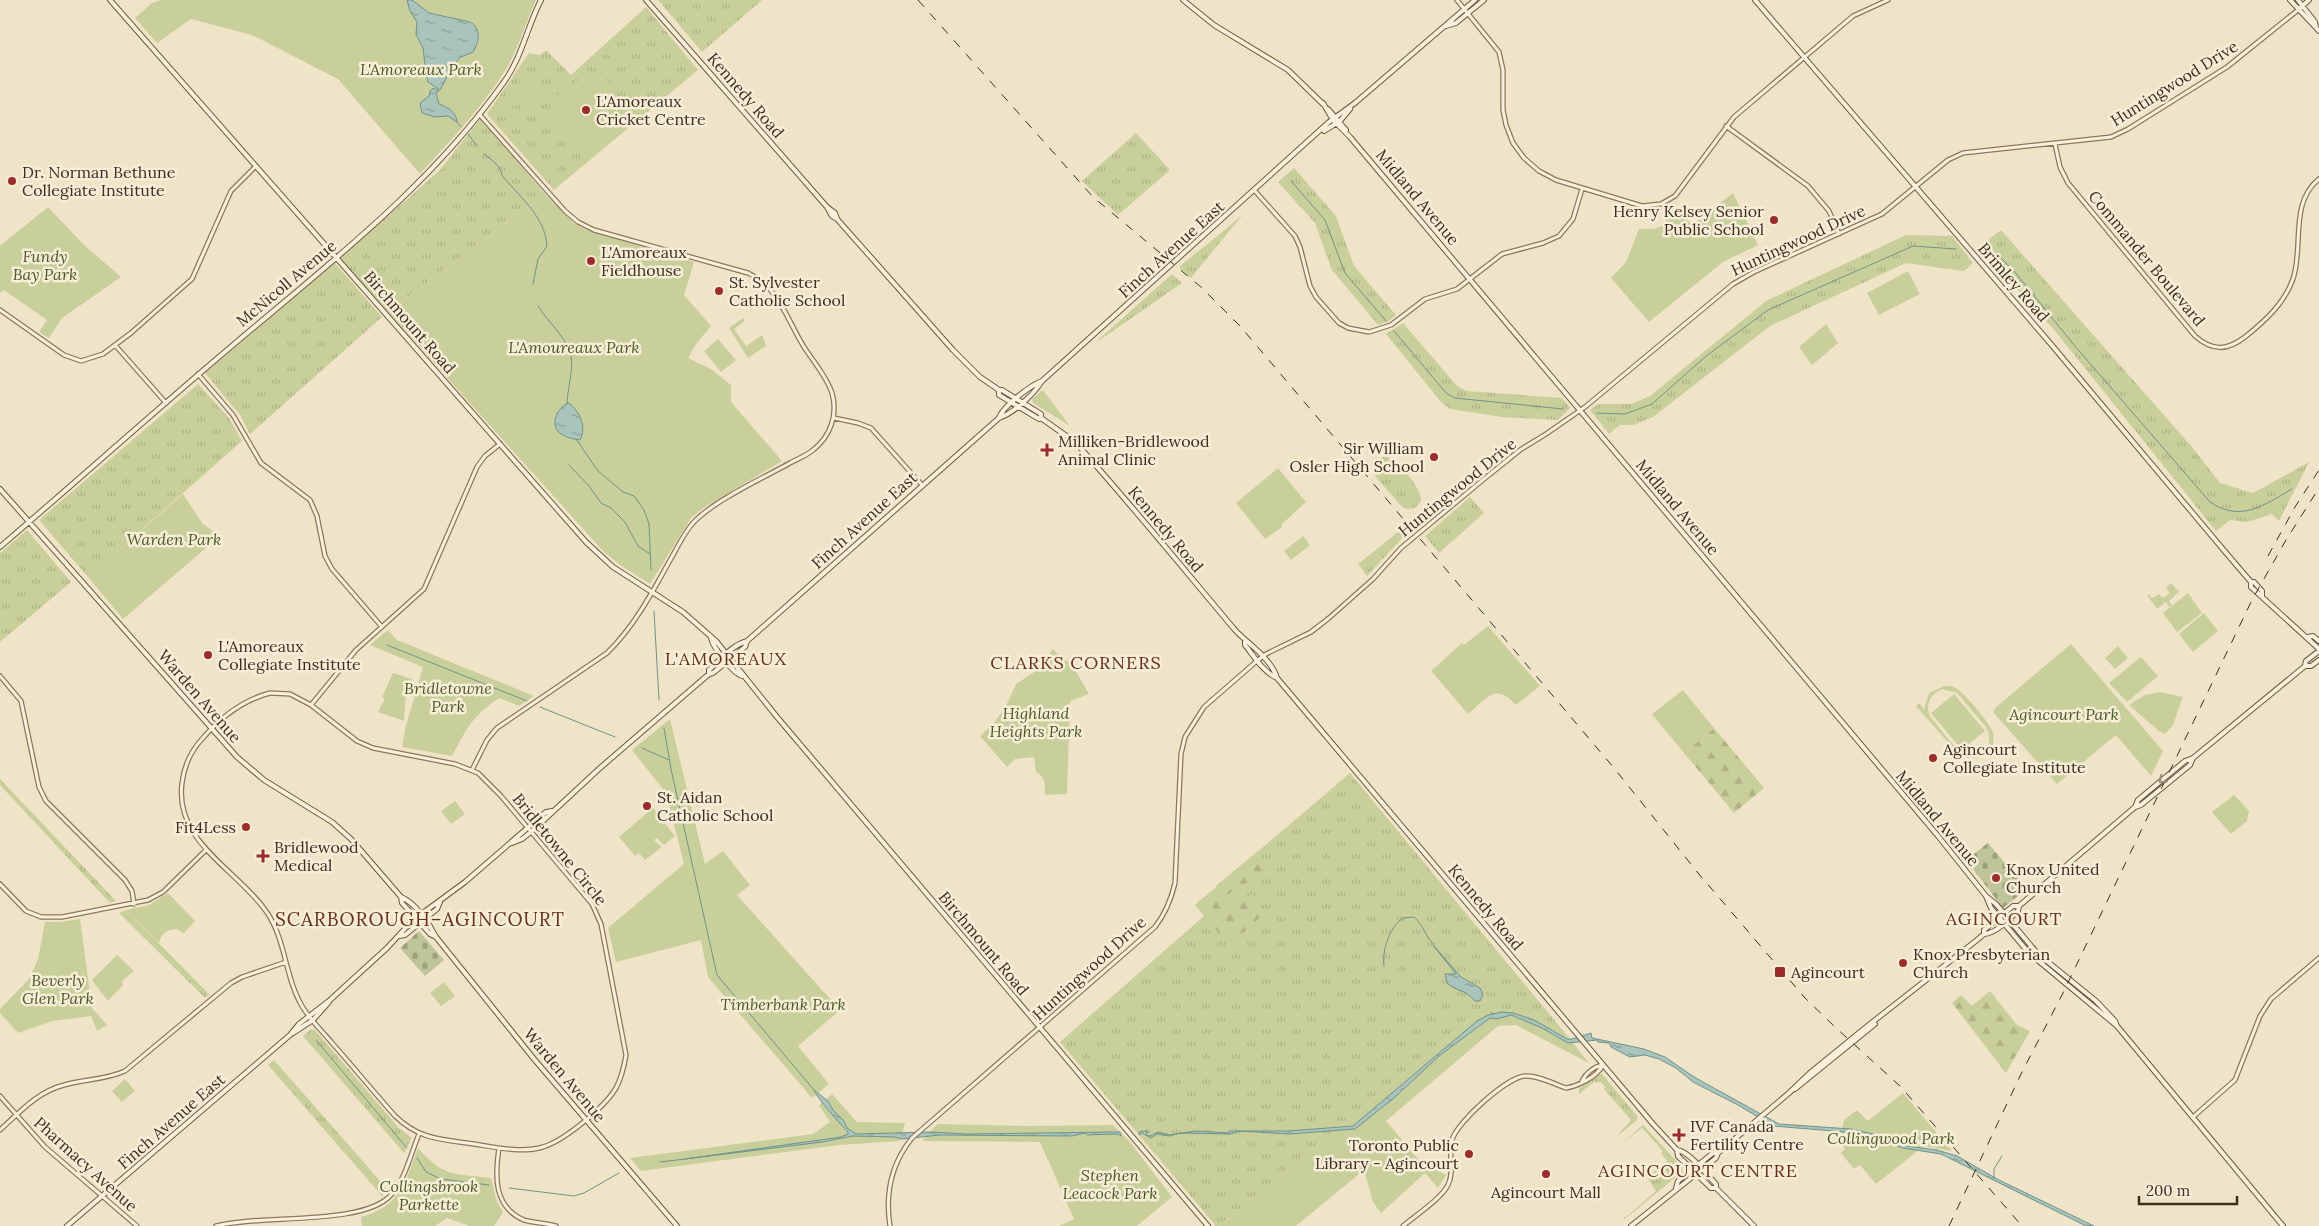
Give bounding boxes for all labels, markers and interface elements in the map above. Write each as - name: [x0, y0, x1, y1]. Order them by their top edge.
- street label: Huntingwood Drive: [2107, 36, 2241, 130]
- street label: Kennedy Road: [703, 48, 789, 142]
- park label: L'Amoreaux Park: [360, 59, 482, 79]
- place label: L'Amoreaux Cricket Centre: [596, 91, 706, 129]
- marker: L'Amoreaux Cricket Centre: [580, 104, 592, 116]
- street label: Midland Avenue: [1372, 145, 1464, 249]
- place label: Dr. Norman Bethune Collegiate Institute: [22, 162, 176, 200]
- marker: Dr. Norman Bethune Collegiate Institute: [6, 175, 18, 187]
- street label: Commander Boulevard: [2084, 186, 2210, 330]
- street label: Finch Avenue East: [1114, 196, 1229, 302]
- street label: Huntingwood Drive: [1728, 200, 1869, 280]
- place label: Henry Kelsey Senior Public School: [1613, 201, 1764, 239]
- marker: Henry Kelsey Senior Public School: [1768, 214, 1780, 226]
- street label: McNicoll Avenue: [232, 235, 340, 331]
- street label: Brimley Road: [1974, 238, 2054, 326]
- place label: L'Amoreaux Fieldhouse: [601, 242, 687, 280]
- park label: Fundy Bay Park: [13, 246, 77, 284]
- marker: L'Amoreaux Fieldhouse: [585, 255, 597, 267]
- street label: Birchmount Road: [360, 267, 460, 378]
- place label: St. Sylvester Catholic School: [729, 272, 845, 310]
- marker: St. Sylvester Catholic School: [713, 285, 725, 297]
- park label: L'Amoureaux Park: [508, 337, 640, 357]
- place label: Milliken-Bridlewood Animal Clinic: [1057, 431, 1210, 469]
- street label: Huntingwood Drive: [1394, 433, 1520, 541]
- place label: Sir William Osler High School: [1290, 438, 1424, 476]
- marker: Milliken-Bridlewood Animal Clinic: [1040, 443, 1054, 457]
- marker: Sir William Osler High School: [1428, 451, 1440, 463]
- street label: Midland Avenue: [1632, 455, 1724, 559]
- street label: Finch Avenue East: [807, 467, 922, 573]
- street label: Kennedy Road: [1124, 482, 1208, 577]
- park label: Warden Park: [127, 529, 221, 549]
- place label: L'Amoreaux Collegiate Institute: [218, 636, 361, 674]
- street label: Warden Avenue: [154, 645, 246, 747]
- district label: L'AMOREAUX: [665, 647, 787, 670]
- marker: L'Amoreaux Collegiate Institute: [202, 649, 214, 661]
- district label: CLARKS CORNERS: [990, 651, 1162, 674]
- park label: Bridletowne Park: [404, 678, 492, 716]
- park label: Highland Heights Park: [990, 703, 1082, 741]
- park label: Agincourt Park: [2008, 704, 2119, 724]
- place label: Agincourt Collegiate Institute: [1942, 739, 2086, 777]
- marker: Agincourt Collegiate Institute: [1927, 752, 1939, 764]
- street label: Midland Avenue: [1892, 766, 1984, 870]
- one-way arrow: [2158, 774, 2167, 783]
- place label: St. Aidan Catholic School: [657, 787, 773, 825]
- street label: Bridletowne Circle: [509, 789, 612, 909]
- marker: St. Aidan Catholic School: [641, 800, 653, 812]
- place label: Fit4Less: [175, 817, 236, 837]
- marker: Fit4Less: [240, 821, 252, 833]
- place label: Bridlewood Medical: [274, 837, 359, 875]
- marker: Bridlewood Medical: [256, 849, 270, 863]
- place label: Knox United Church: [2006, 859, 2100, 897]
- street label: Kennedy Road: [1444, 860, 1528, 955]
- marker: Knox United Church: [1990, 872, 2002, 884]
- street label: Birchmount Road: [935, 887, 1034, 999]
- district label: SCARBOROUGH–AGINCOURT: [275, 907, 565, 931]
- district label: AGINCOURT: [1945, 907, 2062, 930]
- street label: Huntingwood Drive: [1028, 912, 1150, 1024]
- place label: Knox Presbyterian Church: [1913, 944, 2050, 982]
- marker: Knox Presbyterian Church: [1897, 957, 1909, 969]
- place label: Agincourt: [1790, 962, 1866, 982]
- marker: Agincourt: [1773, 965, 1787, 979]
- park label: Beverly Glen Park: [22, 970, 94, 1008]
- park label: Timberbank Park: [720, 994, 846, 1014]
- street label: Warden Avenue: [520, 1024, 610, 1126]
- street label: Finch Avenue East: [113, 1068, 229, 1173]
- street label: Pharmacy Avenue: [30, 1112, 142, 1216]
- place label: IVF Canada Fertility Centre: [1690, 1116, 1804, 1154]
- marker: IVF Canada Fertility Centre: [1672, 1128, 1686, 1142]
- park label: Collingwood Park: [1827, 1128, 1955, 1148]
- place label: Toronto Public Library - Agincourt: [1315, 1135, 1460, 1173]
- marker: Toronto Public Library - Agincourt: [1463, 1148, 1475, 1160]
- district label: AGINCOURT CENTRE: [1597, 1159, 1798, 1182]
- park label: Stephen Leacock Park: [1062, 1165, 1158, 1203]
- marker: Agincourt Mall: [1540, 1168, 1552, 1180]
- scale bar: [2139, 1174, 2236, 1206]
- park label: Collingsbrook Parkette: [380, 1176, 478, 1214]
- text: 200 m: [2146, 1181, 2190, 1200]
- place label: Agincourt Mall: [1490, 1182, 1601, 1202]

